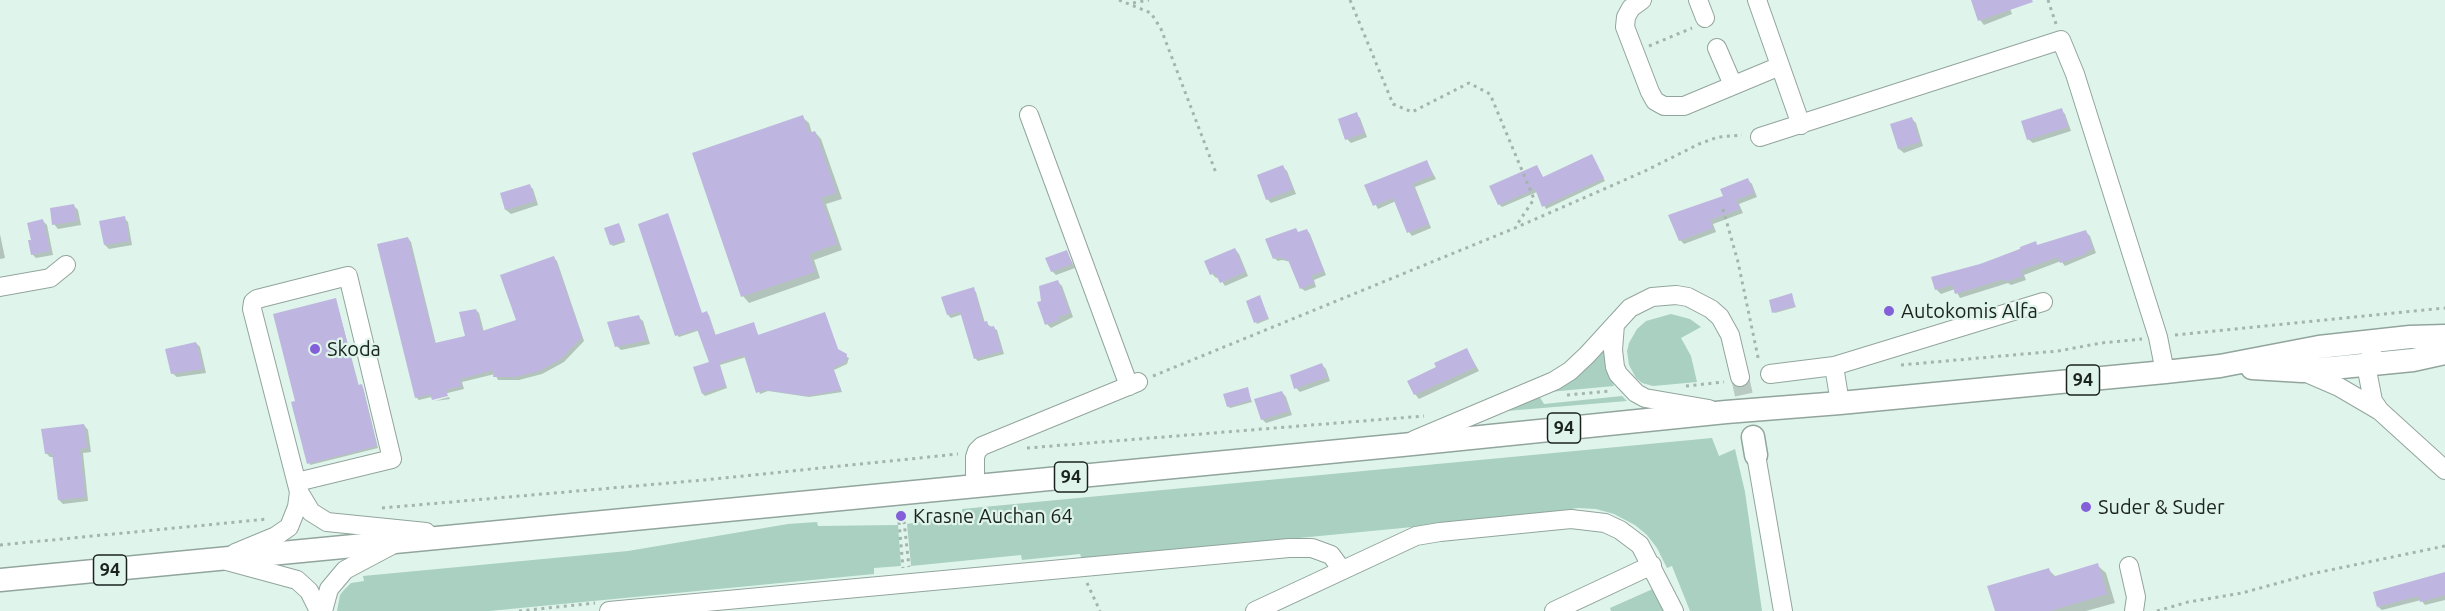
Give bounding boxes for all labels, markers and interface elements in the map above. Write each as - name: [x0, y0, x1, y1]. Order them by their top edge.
- place label: Autokomis Alfa: [1901, 299, 2038, 323]
- marker: Autokomis Alfa: [1882, 304, 1896, 318]
- place label: Skoda: [327, 337, 381, 361]
- marker: Skoda: [308, 342, 322, 356]
- road number: 94: [2066, 365, 2100, 395]
- road number: 94: [1548, 413, 1580, 443]
- road number: 94: [1054, 462, 1088, 492]
- place label: Suder & Suder: [2098, 495, 2225, 519]
- marker: Suder & Suder: [2079, 500, 2093, 514]
- place label: Krasne Auchan 64: [913, 504, 1073, 528]
- marker: Krasne Auchan 64: [894, 509, 908, 523]
- road number: 94: [94, 555, 126, 585]

